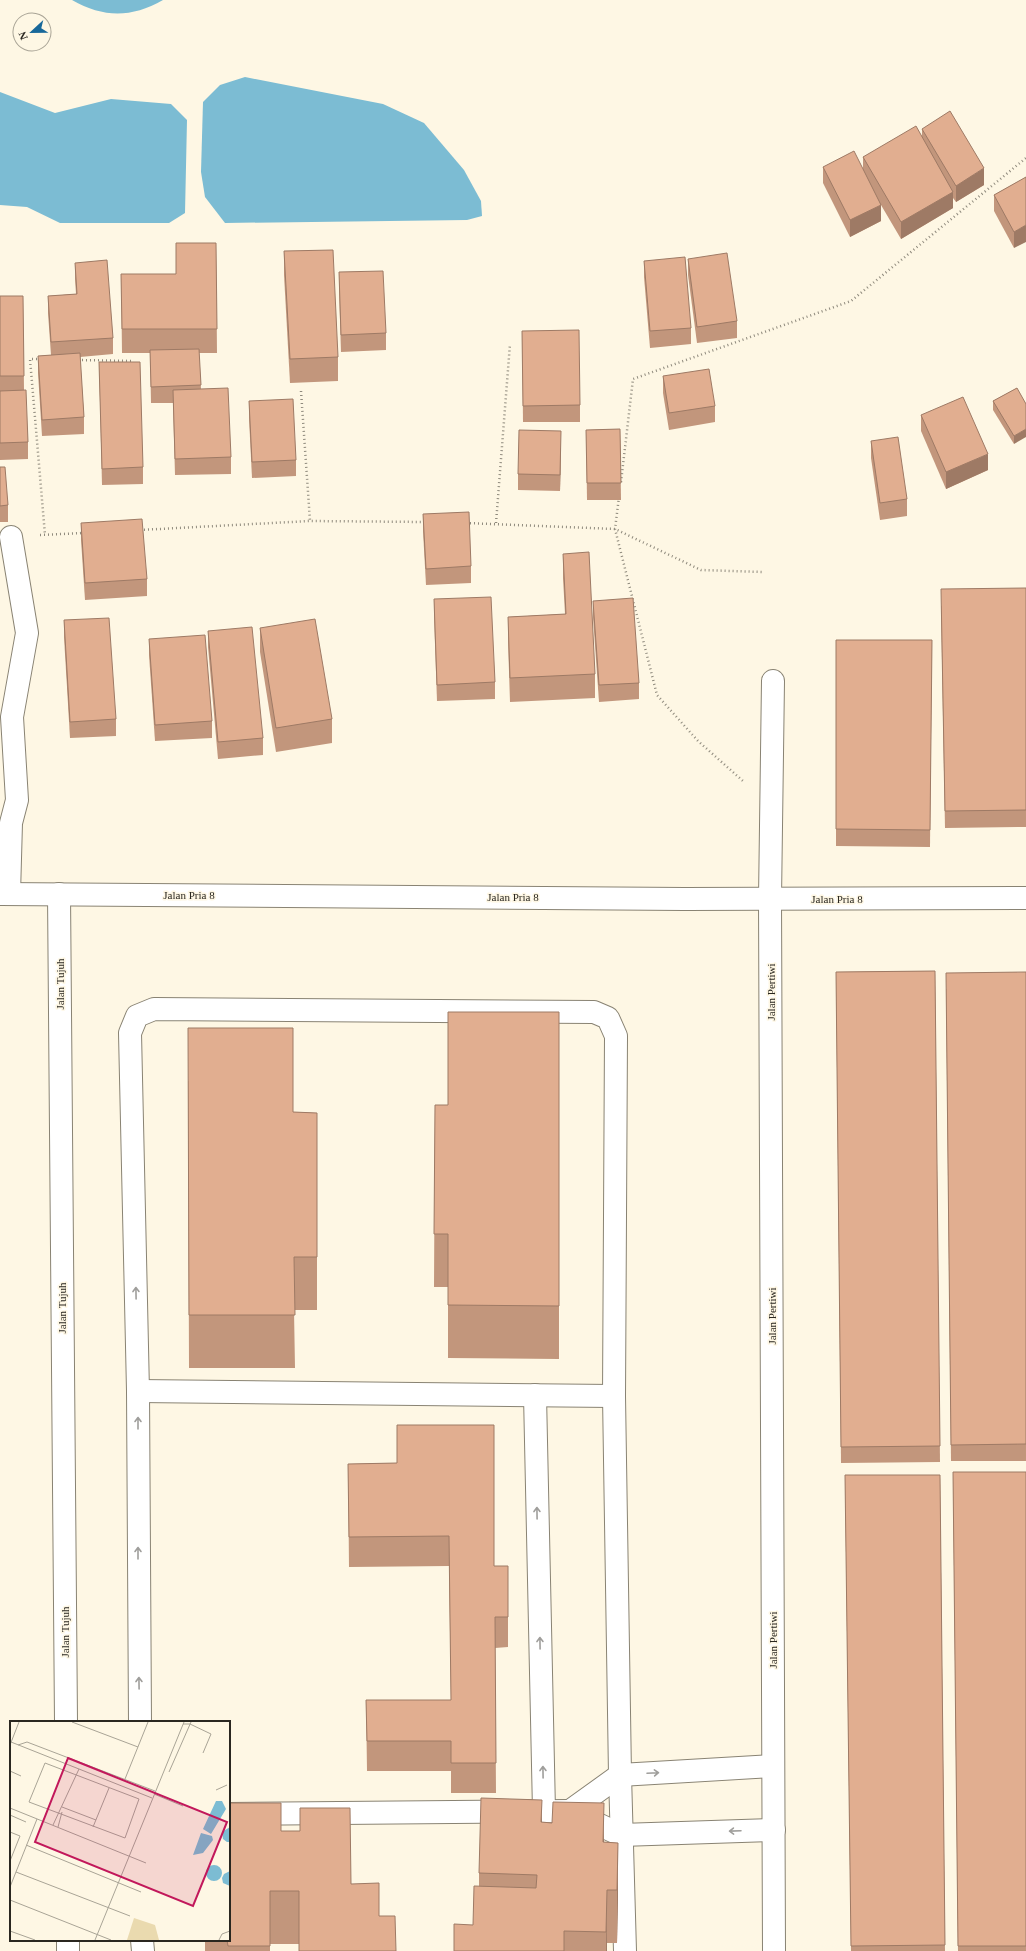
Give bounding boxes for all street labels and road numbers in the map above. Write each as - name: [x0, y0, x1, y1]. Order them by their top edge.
- street label: Jalan Pria 8: [163, 889, 215, 901]
- street label: Jalan Pria 8: [487, 891, 539, 903]
- street label: Jalan Pria 8: [811, 893, 863, 905]
- street label: Jalan Tujuh: [54, 958, 66, 1010]
- street label: Jalan Pertiwi: [765, 963, 777, 1021]
- street label: Jalan Tujuh: [56, 1282, 68, 1334]
- street label: Jalan Pertiwi: [766, 1287, 778, 1345]
- street label: Jalan Tujuh: [59, 1606, 71, 1658]
- street label: Jalan Pertiwi: [767, 1611, 779, 1669]

